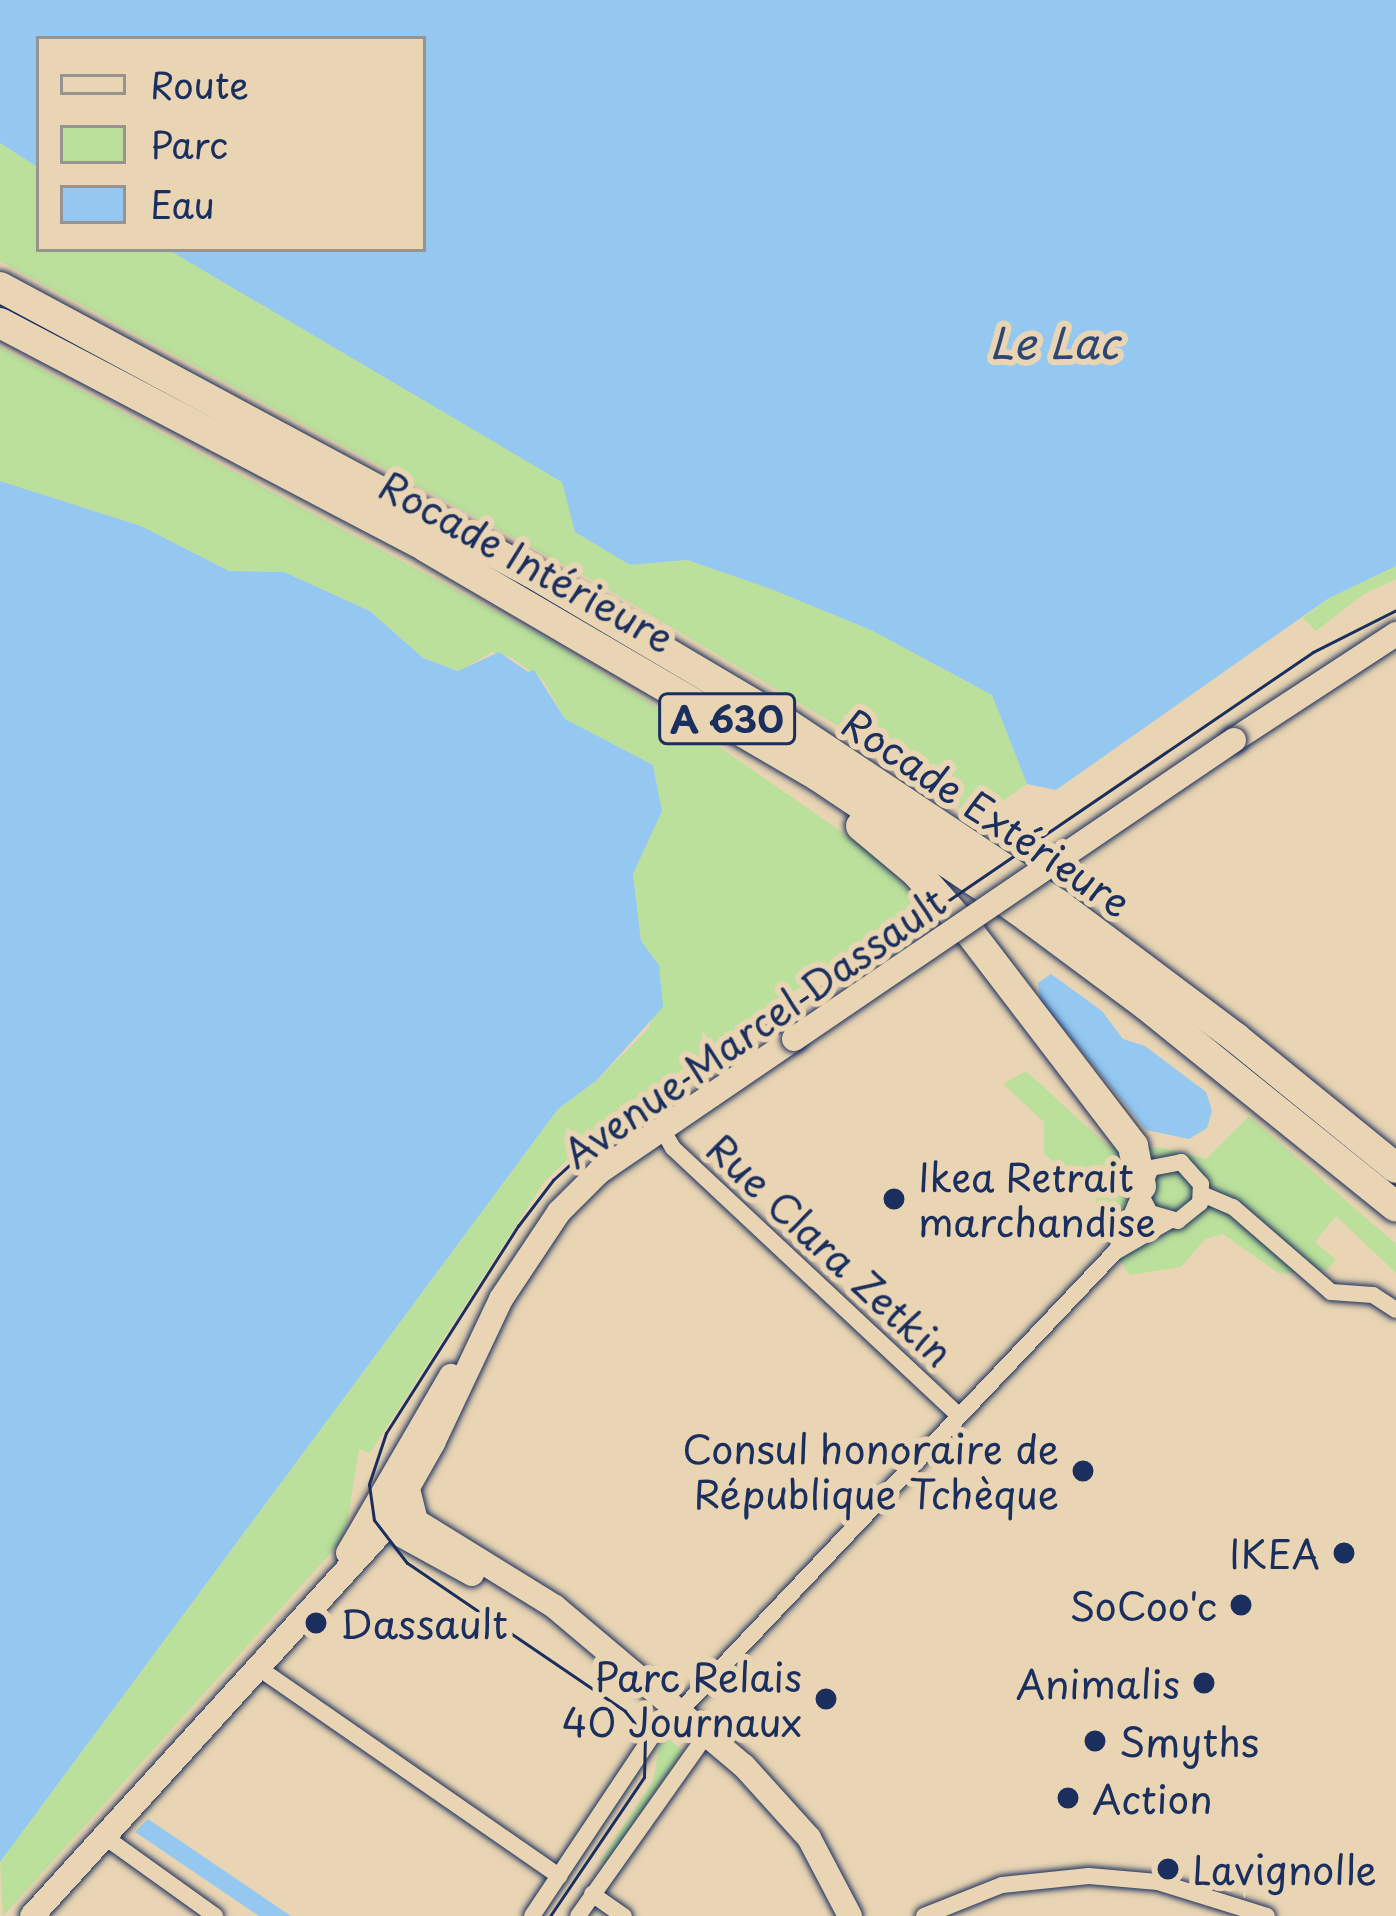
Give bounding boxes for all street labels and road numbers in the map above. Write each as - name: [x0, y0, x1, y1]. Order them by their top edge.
- street label: Rocade Intérieure: [371, 460, 683, 662]
- road number: A 630: [655, 689, 799, 749]
- street label: Rocade Extérieure: [834, 698, 1140, 926]
- street label: Avenue Marcel Dassault: [554, 877, 954, 1177]
- street label: Rue Clara Zetkin: [697, 1123, 965, 1377]

